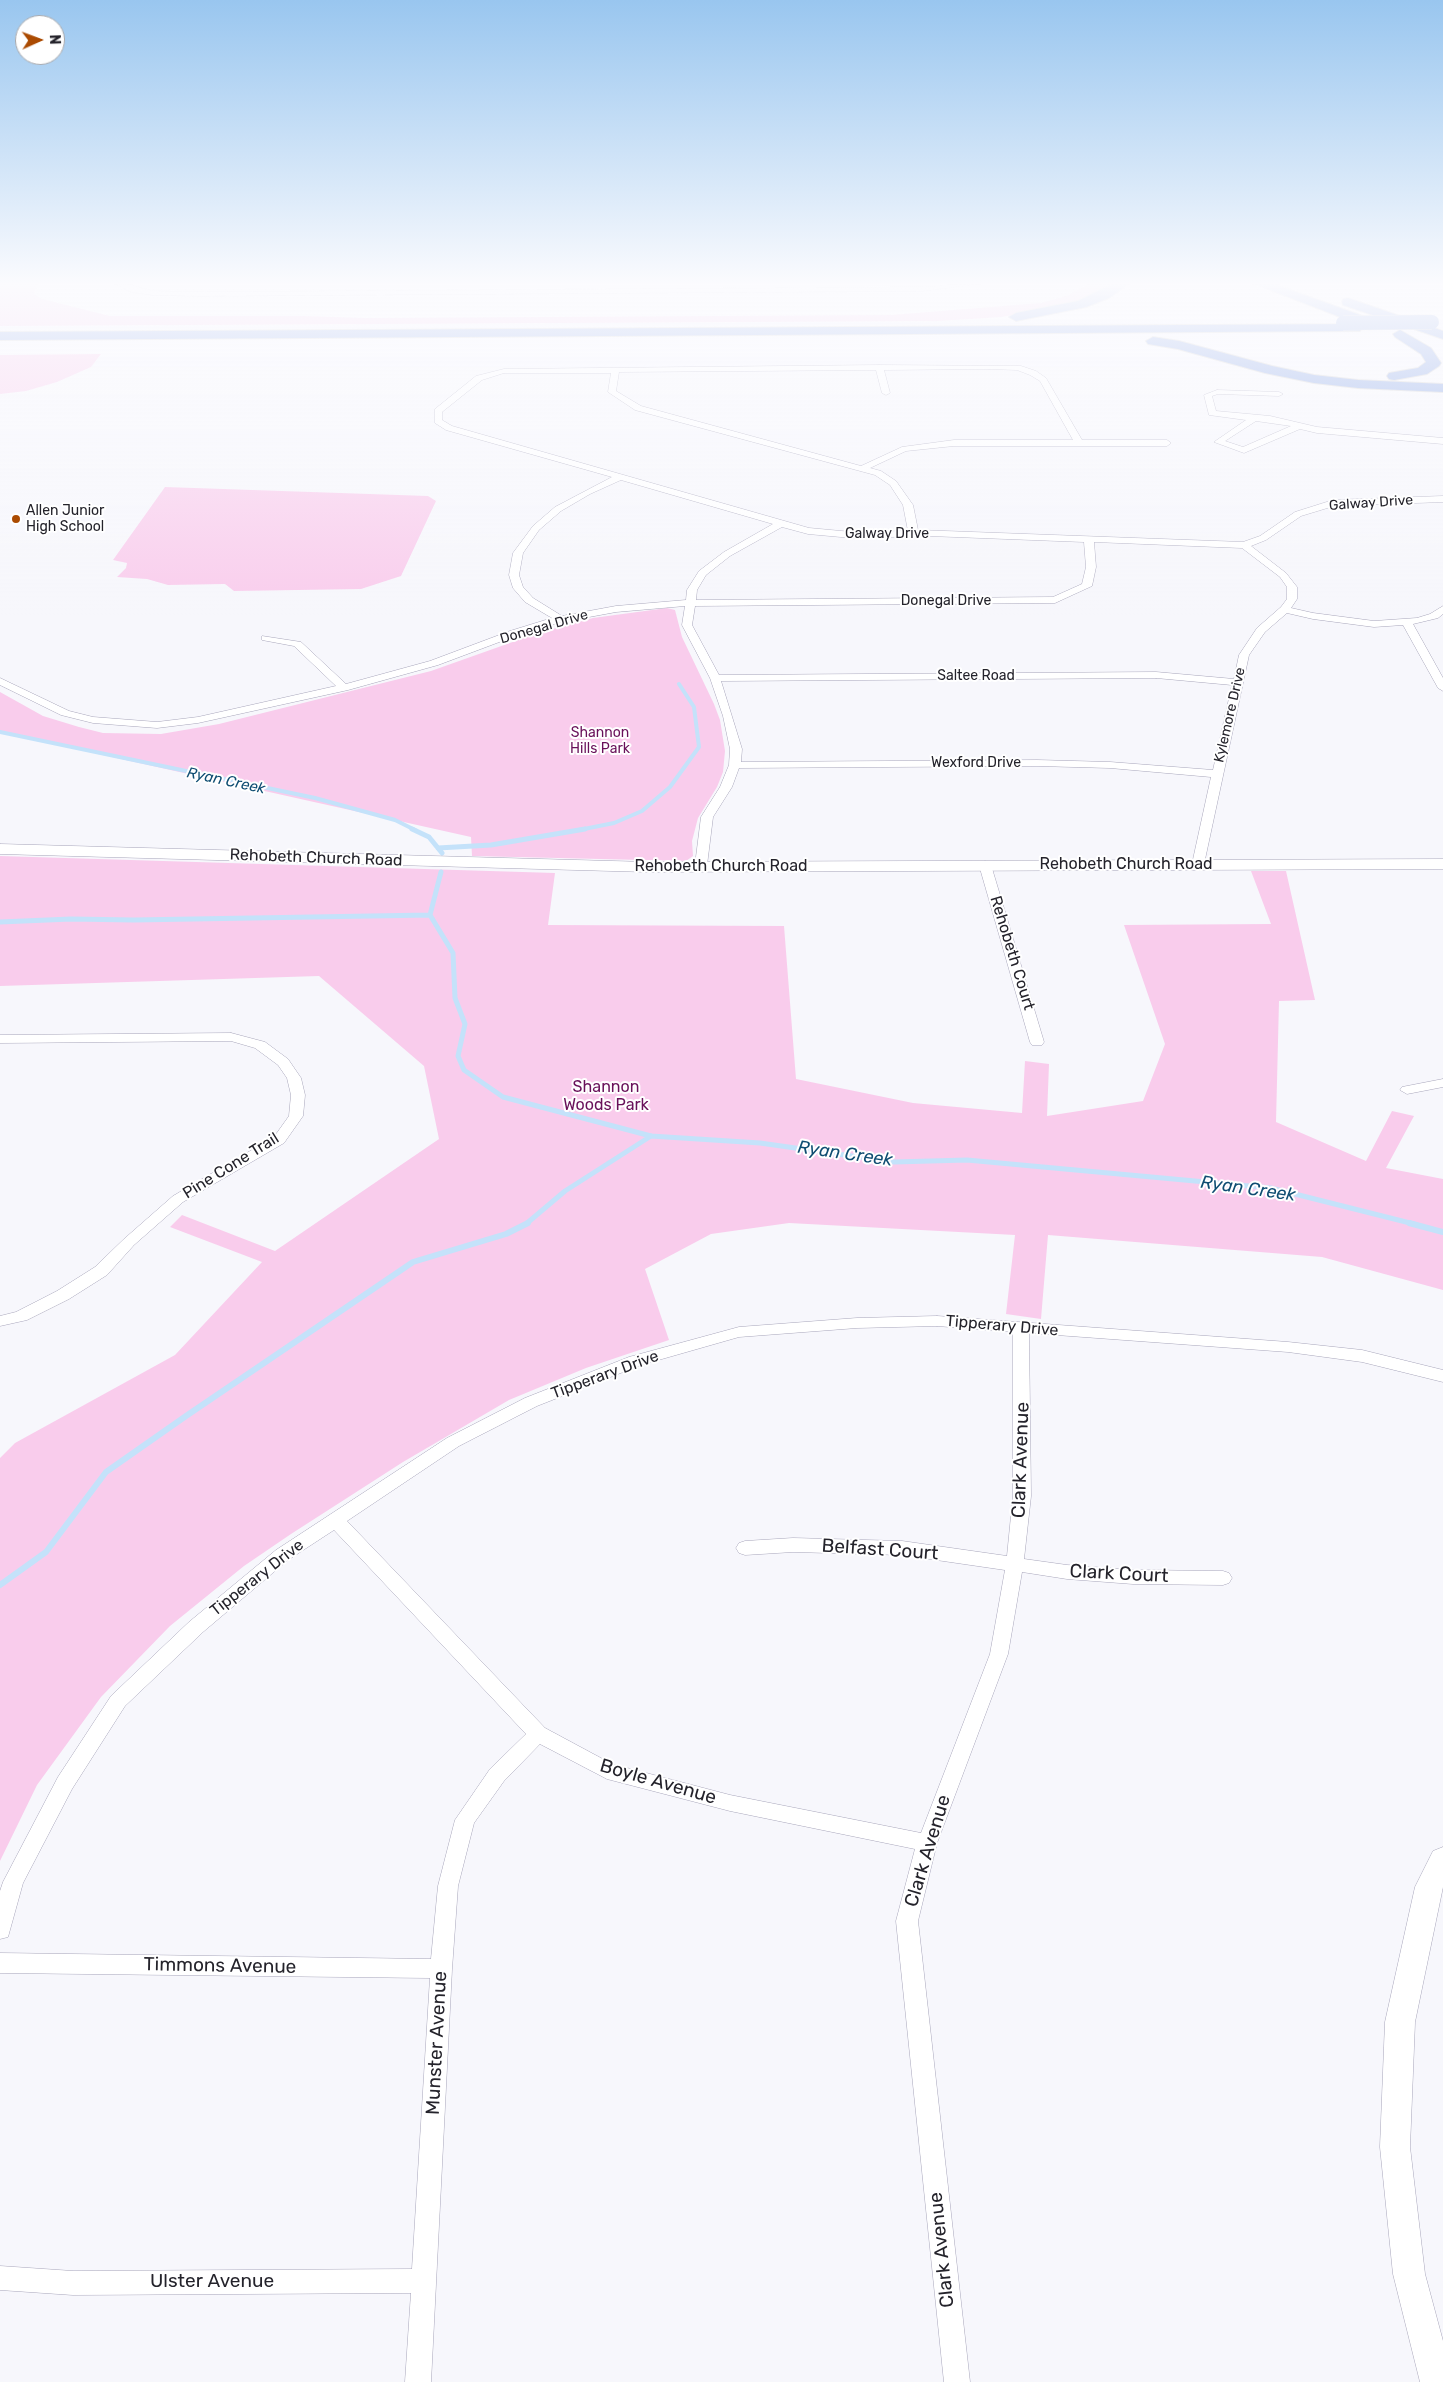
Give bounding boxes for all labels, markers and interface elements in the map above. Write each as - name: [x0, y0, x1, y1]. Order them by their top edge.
- north arrow: [15, 15, 65, 65]
- text: N: [46, 34, 63, 45]
- street label: Galway Drive: [1328, 492, 1414, 514]
- place label: Allen Junior High School: [26, 503, 104, 536]
- marker: Allen Junior High School: [10, 513, 22, 525]
- street label: Galway Drive: [845, 526, 929, 542]
- street label: Donegal Drive: [901, 593, 991, 609]
- street label: Donegal Drive: [498, 606, 590, 648]
- street label: Kylemore Drive: [1211, 666, 1249, 764]
- street label: Saltee Road: [937, 668, 1015, 684]
- park label: Shannon Hills Park: [570, 725, 630, 758]
- street label: Wexford Drive: [931, 755, 1021, 771]
- water label: Ryan Creek: [185, 764, 267, 798]
- street label: Rehobeth Church Road: [229, 845, 403, 871]
- street label: Rehobeth Church Road: [1040, 854, 1212, 874]
- street label: Rehobeth Church Road: [635, 856, 807, 876]
- street label: Rehobeth Court: [986, 894, 1038, 1012]
- park label: Shannon Woods Park: [563, 1077, 649, 1115]
- street label: Pine Cone Trail: [179, 1129, 283, 1203]
- water label: Ryan Creek: [796, 1137, 894, 1171]
- water label: Ryan Creek: [1199, 1172, 1297, 1206]
- street label: Tipperary Drive: [945, 1312, 1059, 1340]
- street label: Tipperary Drive: [549, 1347, 661, 1403]
- street label: Clark Avenue: [1008, 1402, 1034, 1518]
- street label: Belfast Court: [821, 1535, 939, 1565]
- street label: Tipperary Drive: [206, 1536, 308, 1620]
- street label: Clark Court: [1069, 1560, 1169, 1588]
- street label: Boyle Avenue: [597, 1754, 719, 1810]
- street label: Clark Avenue: [900, 1792, 956, 1910]
- street label: Timmons Avenue: [143, 1953, 297, 1979]
- street label: Munster Avenue: [422, 1970, 452, 2116]
- street label: Clark Avenue: [925, 2191, 959, 2309]
- street label: Ulster Avenue: [150, 2271, 274, 2293]

